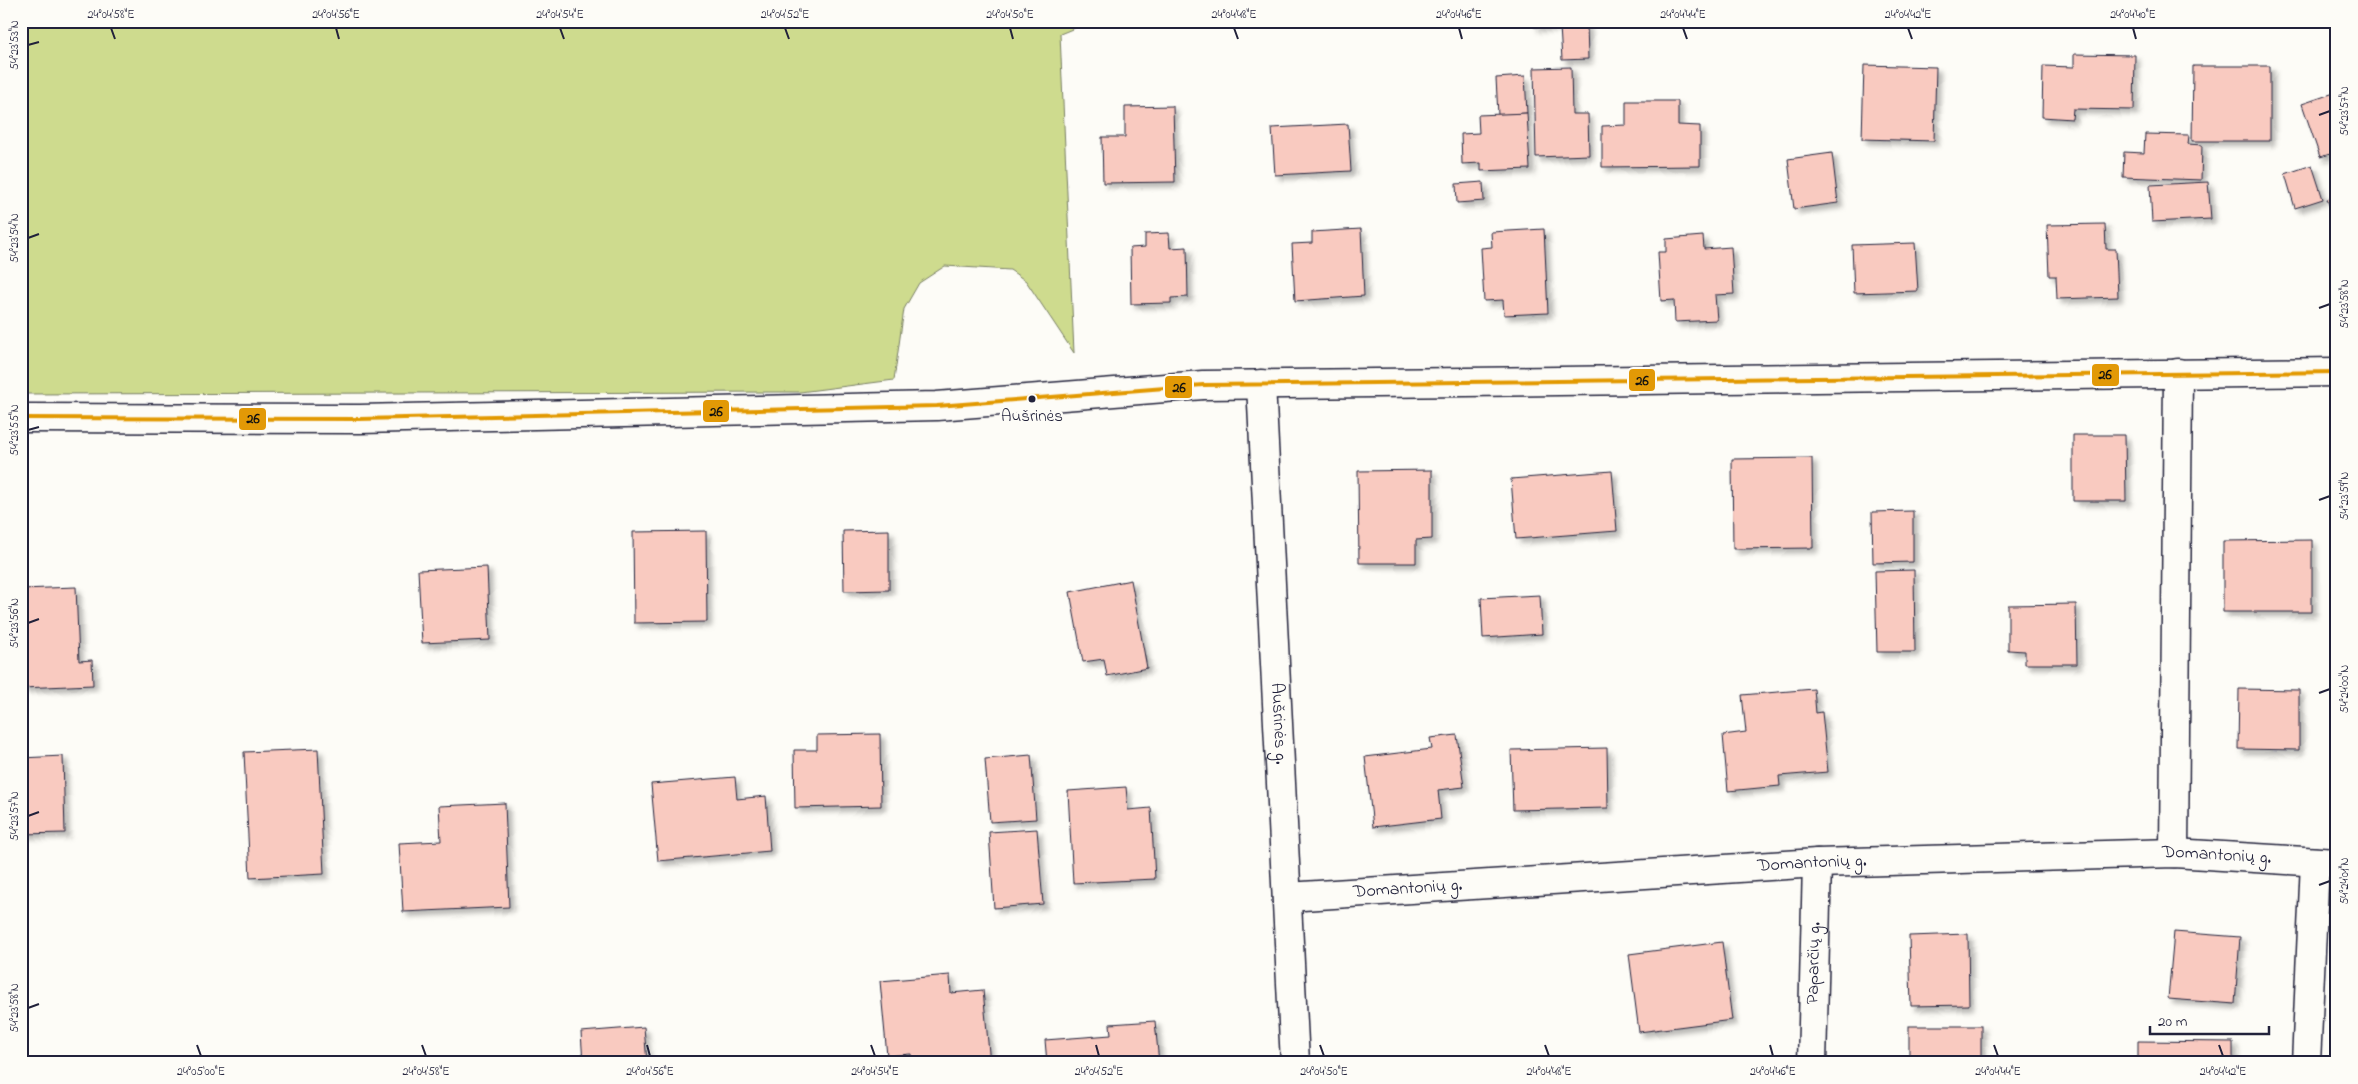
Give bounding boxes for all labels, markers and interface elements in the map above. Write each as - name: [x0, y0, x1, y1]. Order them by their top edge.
- text: 24°04'58"E: [88, 6, 134, 24]
- text: 24°04'56"E: [312, 6, 360, 24]
- text: 24°04'54"E: [536, 6, 584, 24]
- text: 24°04'52"E: [761, 6, 809, 24]
- text: 24°04'50"E: [986, 6, 1034, 24]
- text: 24°04'48"E: [1211, 6, 1257, 24]
- text: 24°04'46"E: [1436, 6, 1482, 24]
- text: 24°04'44"E: [1660, 6, 1706, 24]
- text: 24°04'42"E: [1885, 6, 1931, 24]
- text: 24°04'40"E: [2110, 6, 2156, 24]
- text: 54°23'53"N: [6, 20, 24, 70]
- text: 54°23'57"N: [2336, 86, 2354, 136]
- text: 54°23'54"N: [6, 213, 24, 263]
- text: 54°23'58"N: [2336, 279, 2354, 329]
- line badge: 26: [2091, 363, 2120, 387]
- text: 26: [2097, 365, 2112, 386]
- line badge: 26: [1628, 368, 1656, 392]
- text: 26: [1634, 371, 1649, 392]
- line badge: 26: [1164, 375, 1193, 399]
- text: 26: [1171, 378, 1186, 399]
- marker: Aušrinės: [1027, 394, 1037, 404]
- line badge: 26: [702, 399, 730, 423]
- text: 26: [708, 402, 723, 423]
- text: 54°23'55"N: [6, 404, 24, 456]
- place label: Aušrinės: [1001, 404, 1063, 429]
- line badge: 26: [238, 407, 267, 431]
- text: 26: [245, 409, 260, 430]
- text: 54°23'59"N: [2336, 472, 2354, 520]
- text: 54°23'56"N: [6, 598, 24, 648]
- text: 54°24'00"N: [2336, 665, 2354, 713]
- street label: Aušrinės g.: [1263, 682, 1293, 765]
- text: 54°23'57"N: [6, 791, 24, 841]
- street label: Domantonių g.: [2161, 840, 2272, 873]
- street label: Domantonių g.: [1756, 849, 1867, 880]
- text: 54°24'01"N: [2336, 857, 2354, 905]
- street label: Domantonių g.: [1351, 873, 1463, 906]
- street label: Paparčių g.: [1800, 921, 1829, 1004]
- text: 54°23'58"N: [6, 983, 24, 1033]
- scale bar: [2150, 1004, 2269, 1036]
- text: 20 m: [2158, 1011, 2188, 1033]
- text: 24°05'00"E: [177, 1063, 225, 1081]
- text: 24°04'58"E: [403, 1063, 449, 1081]
- text: 24°04'56"E: [626, 1063, 674, 1081]
- text: 24°04'54"E: [851, 1063, 899, 1081]
- text: 24°04'52"E: [1075, 1063, 1123, 1081]
- text: 24°04'50"E: [1300, 1063, 1348, 1081]
- text: 24°04'48"E: [1526, 1063, 1572, 1081]
- text: 24°04'46"E: [1750, 1063, 1796, 1081]
- text: 24°04'44"E: [1975, 1063, 2021, 1081]
- text: 24°04'42"E: [2200, 1063, 2246, 1081]

